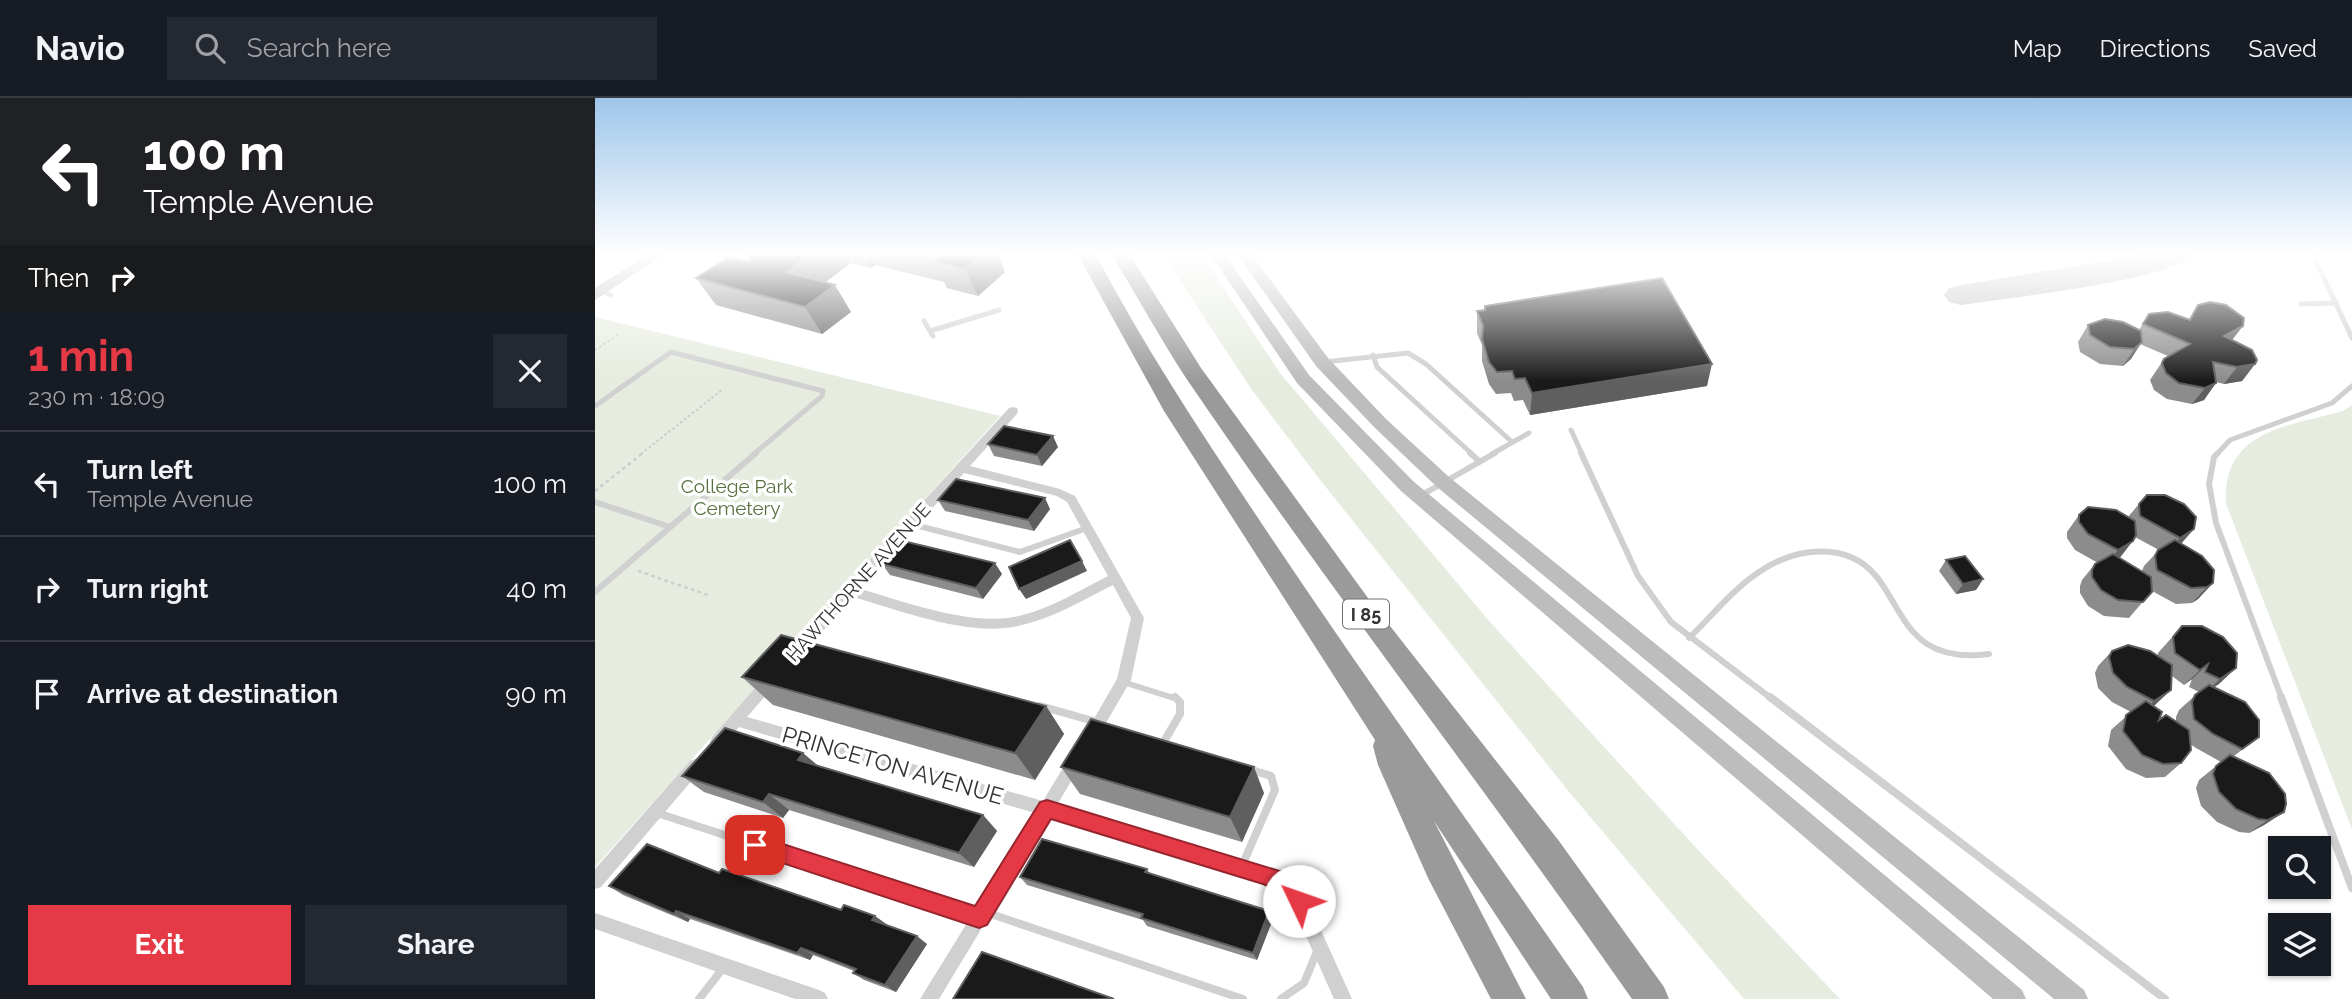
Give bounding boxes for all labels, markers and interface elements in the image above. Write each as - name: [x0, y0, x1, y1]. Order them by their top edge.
- search box: [167, 17, 657, 80]
- text: Navio: [35, 29, 125, 68]
- icon: search: [191, 29, 229, 67]
- text: Search here: [247, 33, 391, 63]
- text: Map: [2013, 34, 2062, 63]
- text: Directions: [2100, 34, 2210, 63]
- text: Saved: [2248, 34, 2317, 63]
- text: 100 m: [143, 124, 285, 181]
- icon: left: [28, 126, 119, 217]
- text: Temple Avenue: [143, 183, 374, 220]
- icon: right: [103, 259, 141, 297]
- text: Then: [28, 263, 89, 293]
- text: 1 min: [28, 332, 134, 381]
- button: close: [493, 334, 567, 408]
- text: 230 m · 18:09: [28, 383, 165, 410]
- text: Turn left: [87, 455, 193, 485]
- icon: left: [28, 465, 66, 503]
- text: 100 m: [494, 469, 567, 499]
- park label: College Park Cemetery: [681, 475, 793, 519]
- text: Temple Avenue: [87, 485, 253, 512]
- street label: HAWTHORNE AVENUE: [781, 498, 935, 666]
- icon: right: [28, 570, 66, 608]
- text: Turn right: [87, 574, 208, 604]
- text: 40 m: [506, 574, 567, 604]
- road number: I 85: [1343, 600, 1389, 628]
- icon: arrive: [28, 675, 66, 713]
- text: Arrive at destination: [87, 679, 338, 709]
- text: 90 m: [505, 679, 567, 709]
- street label: PRINCETON AVENUE: [779, 720, 1007, 810]
- pin: [725, 815, 785, 875]
- icon: arrive: [736, 826, 774, 864]
- map controls: [2268, 836, 2331, 976]
- button: search: [2268, 836, 2331, 899]
- position arrow: [1262, 864, 1336, 938]
- button: Exit: [28, 905, 291, 985]
- button: Share: [305, 905, 567, 985]
- button: layers: [2268, 913, 2331, 976]

